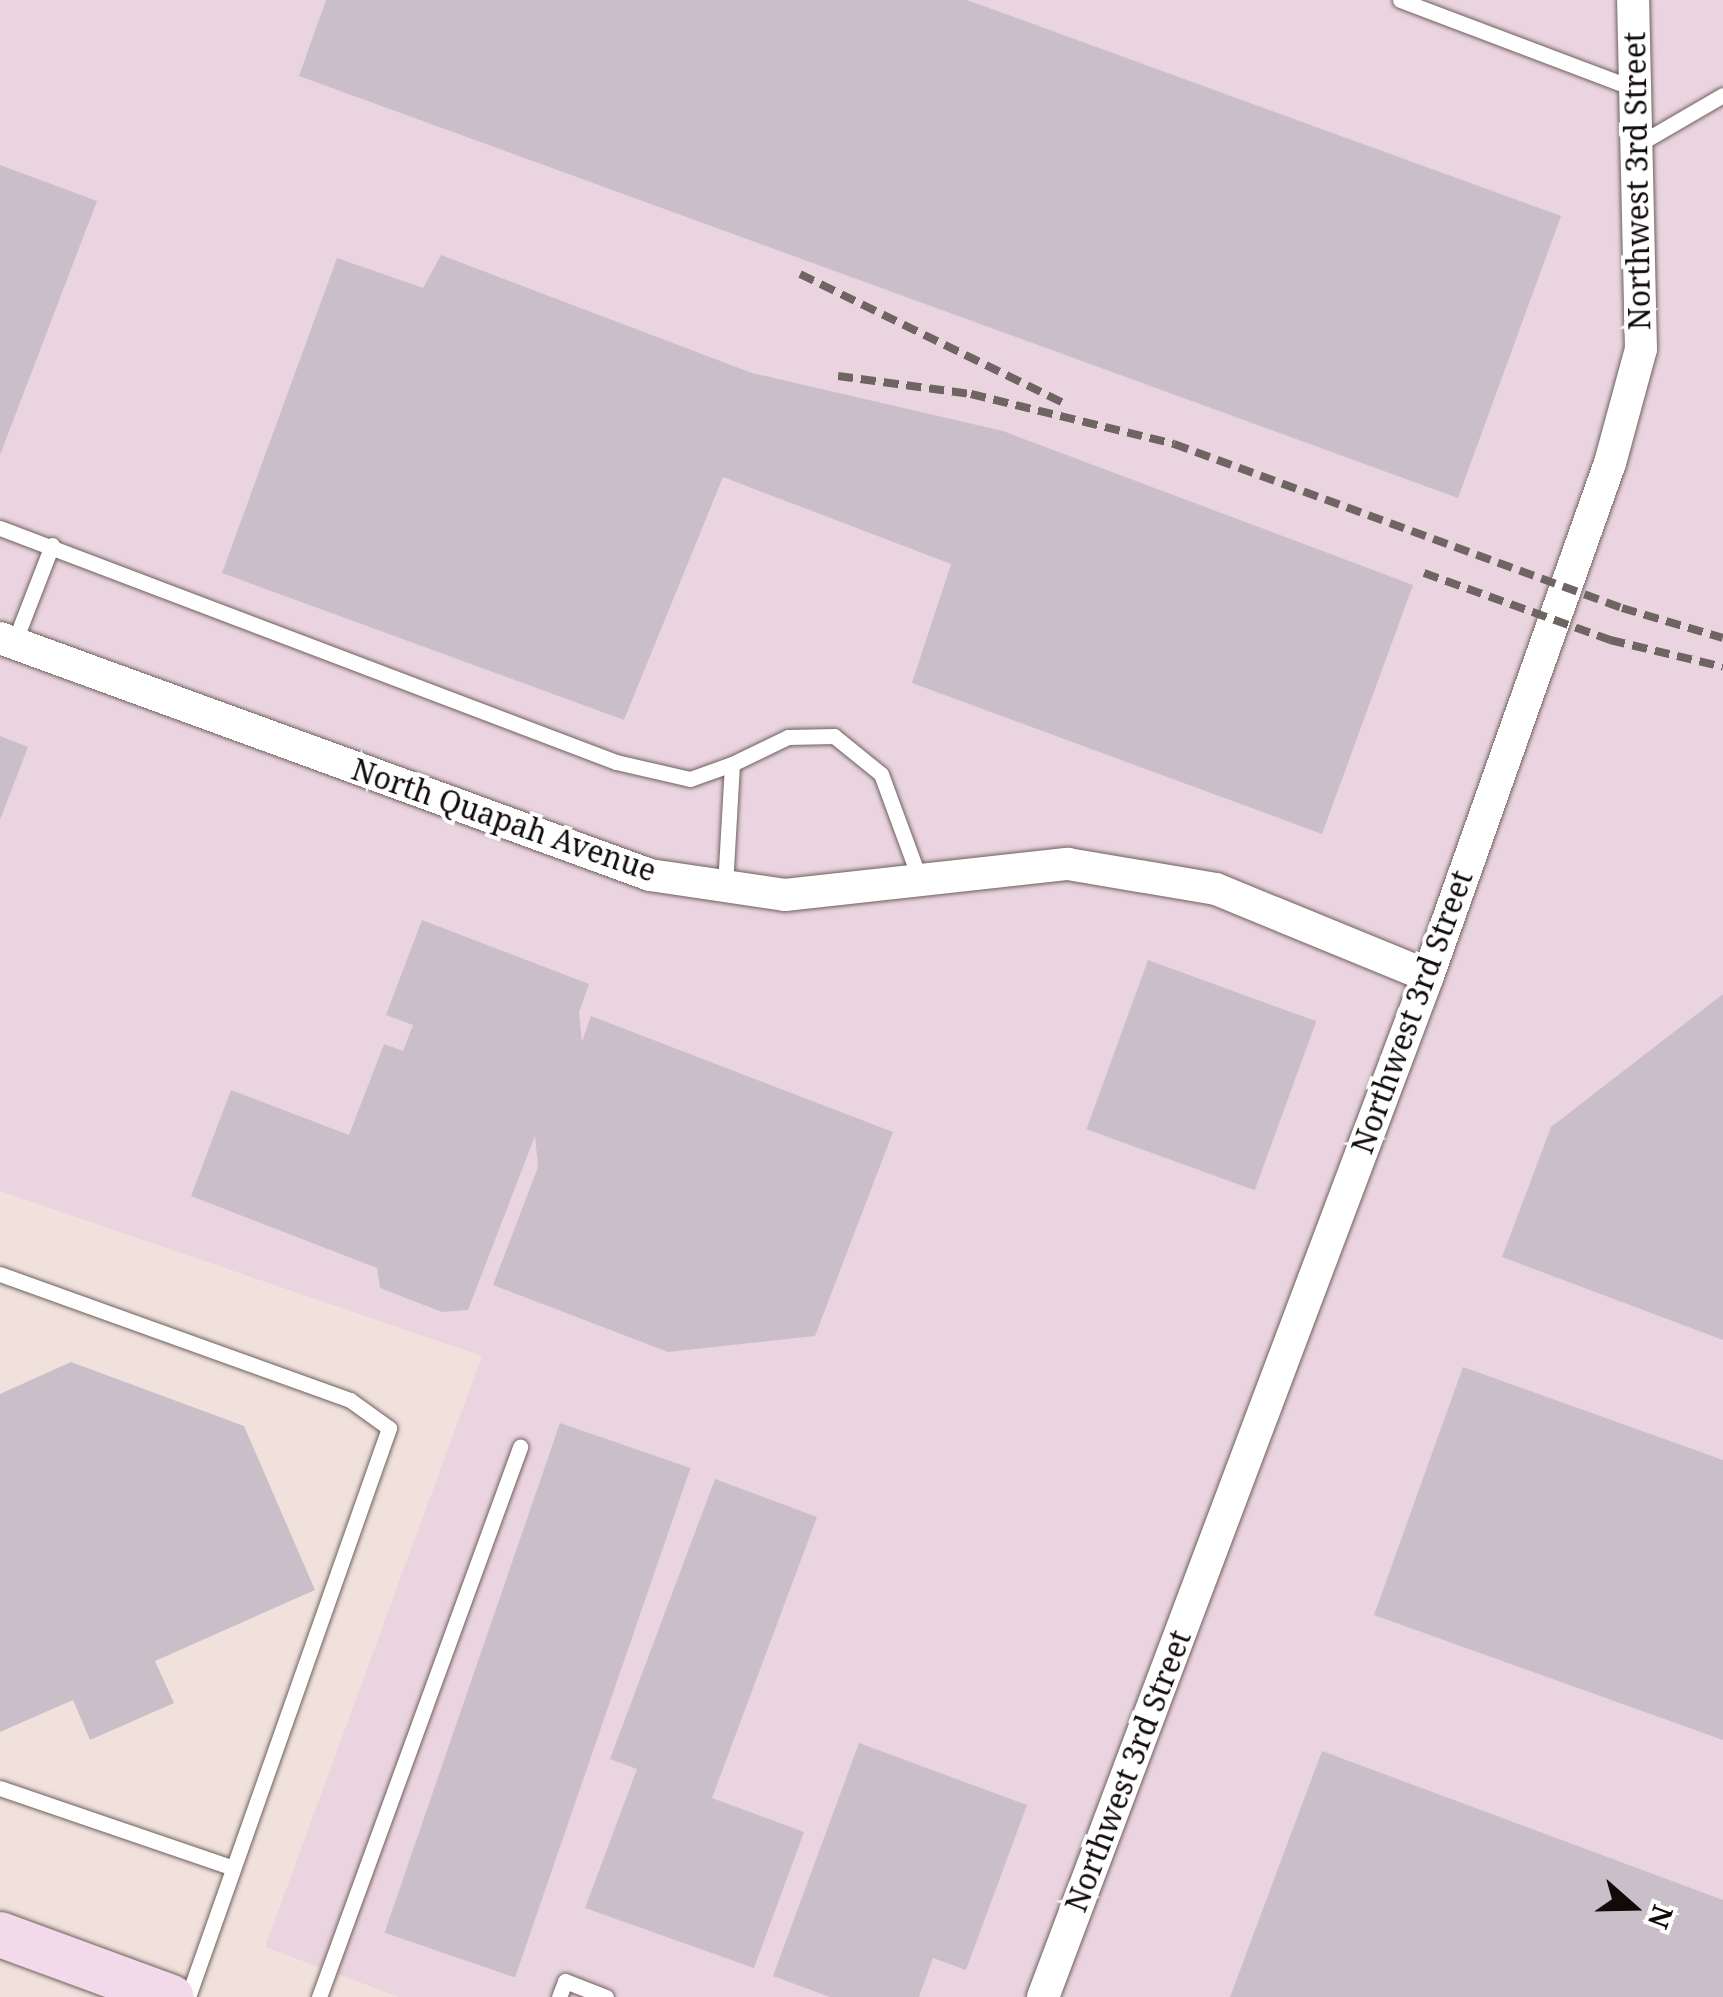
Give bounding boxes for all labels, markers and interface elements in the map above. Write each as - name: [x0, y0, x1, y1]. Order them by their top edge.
- street label: Northwest 3rd Street: [1616, 31, 1658, 331]
- street label: North Quapah Avenue: [347, 751, 661, 889]
- street label: Northwest 3rd Street: [1344, 866, 1480, 1158]
- street label: Northwest 3rd Street: [1058, 1625, 1198, 1917]
- north arrow: [1583, 1857, 1683, 1957]
- text: N: [1640, 1900, 1683, 1934]

